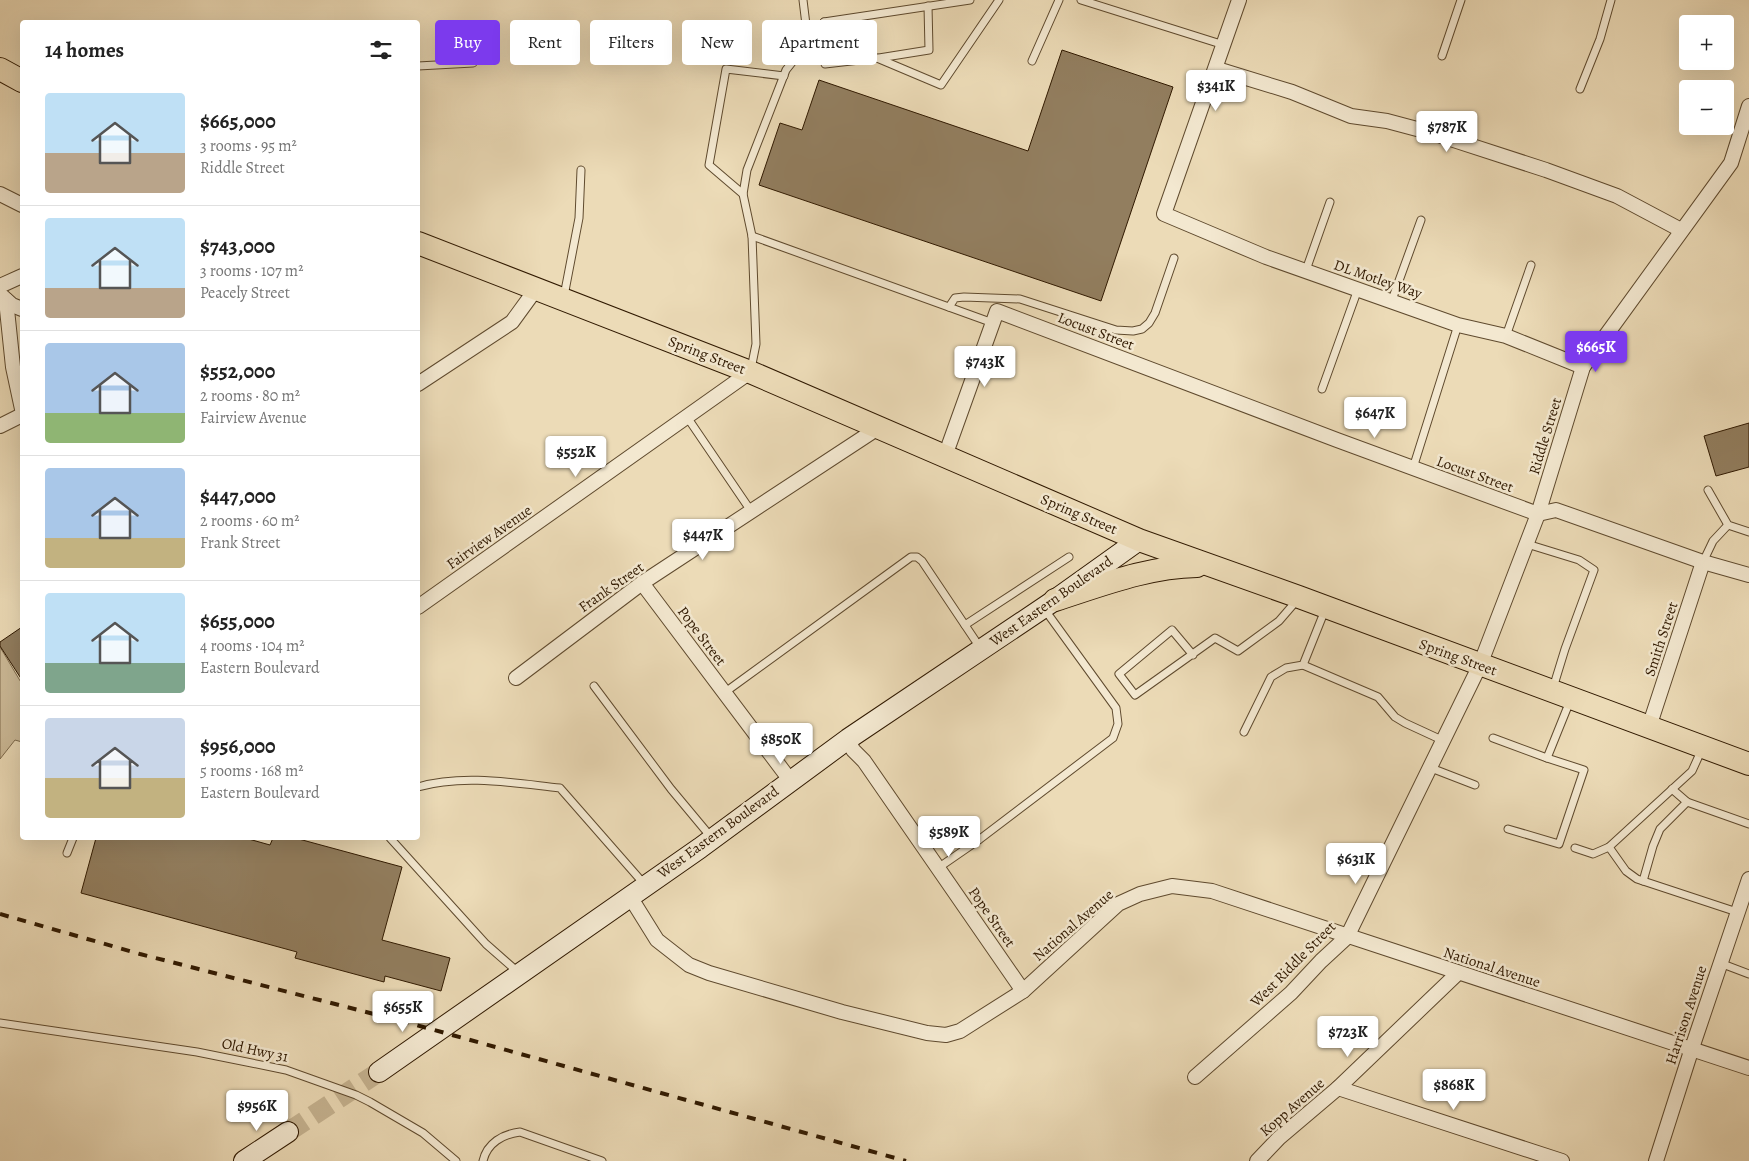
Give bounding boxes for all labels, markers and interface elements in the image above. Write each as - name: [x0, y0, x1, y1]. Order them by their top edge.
- map controls: [1679, 15, 1734, 135]
- button: +: [1679, 15, 1734, 70]
- chip: Buy: [435, 20, 500, 65]
- chip: Rent: [510, 20, 580, 65]
- chip: Filters: [590, 20, 672, 65]
- chip: New: [682, 20, 752, 65]
- chip: Apartment: [762, 20, 877, 65]
- text: 14 homes: [45, 36, 124, 64]
- icon: filters: [367, 36, 395, 64]
- pin: $341K: [1181, 70, 1251, 112]
- text: $341K: [1197, 75, 1235, 97]
- button: −: [1679, 80, 1734, 135]
- text: $665,000: [200, 107, 276, 135]
- pin: $787K: [1412, 110, 1482, 153]
- icon: home: [85, 113, 145, 173]
- text: $787K: [1427, 116, 1467, 138]
- text: 3 rooms · 95 m²: [200, 135, 297, 157]
- text: Riddle Street: [200, 157, 285, 179]
- text: $743,000: [200, 232, 275, 260]
- icon: home: [85, 238, 145, 298]
- street label: DL Motley Way: [1331, 255, 1425, 304]
- text: 3 rooms · 107 m²: [200, 260, 303, 282]
- text: Peacely Street: [200, 282, 290, 304]
- street label: Locust Street: [1055, 307, 1137, 355]
- pin: $665K: [1561, 330, 1631, 373]
- street label: Spring Street: [665, 331, 749, 379]
- text: $665K: [1576, 336, 1616, 358]
- pin: $743K: [950, 346, 1020, 388]
- text: $743K: [965, 351, 1005, 373]
- text: $552,000: [200, 357, 275, 385]
- icon: home: [85, 363, 145, 423]
- text: 2 rooms · 80 m²: [200, 385, 300, 407]
- street label: Riddle Street: [1524, 395, 1566, 477]
- pin: $647K: [1340, 396, 1410, 439]
- text: $647K: [1355, 402, 1395, 424]
- text: Fairview Avenue: [200, 407, 307, 429]
- pin: $552K: [541, 436, 611, 478]
- text: $552K: [556, 441, 596, 463]
- street label: Locust Street: [1434, 451, 1516, 497]
- text: $447,000: [200, 482, 276, 510]
- icon: home: [85, 488, 145, 548]
- street label: Spring Street: [1038, 489, 1120, 539]
- street label: Fairview Avenue: [442, 500, 536, 574]
- text: 2 rooms · 60 m²: [200, 510, 300, 532]
- pin: $447K: [668, 518, 738, 561]
- text: $447K: [683, 524, 723, 546]
- text: Frank Street: [200, 532, 281, 554]
- street label: West Eastern Boulevard: [985, 551, 1117, 652]
- street label: Frank Street: [574, 557, 648, 617]
- street label: Smith Street: [1640, 599, 1682, 679]
- street label: Pope Street: [673, 602, 731, 670]
- text: $655,000: [200, 607, 275, 635]
- icon: home: [85, 613, 145, 673]
- street label: Spring Street: [1416, 634, 1500, 680]
- text: 4 rooms · 104 m²: [200, 635, 305, 657]
- text: Eastern Boulevard: [200, 657, 320, 679]
- pin: $850K: [746, 722, 816, 765]
- text: $850K: [761, 728, 801, 750]
- text: $956,000: [200, 732, 276, 760]
- icon: home: [85, 738, 145, 798]
- text: 5 rooms · 168 m²: [200, 760, 304, 782]
- street label: West Eastern Boulevard: [652, 781, 784, 883]
- text: Eastern Boulevard: [200, 782, 320, 804]
- pin: $589K: [914, 816, 984, 858]
- text: $589K: [929, 821, 969, 843]
- pin: $631K: [1321, 842, 1391, 885]
- text: $631K: [1337, 848, 1375, 870]
- street label: Pope Street: [964, 883, 1020, 951]
- street label: National Avenue: [1028, 884, 1118, 966]
- street label: West Riddle Street: [1245, 917, 1340, 1012]
- street label: National Avenue: [1441, 942, 1543, 992]
- street label: Harrison Avenue: [1661, 963, 1712, 1067]
- pin: $655K: [368, 990, 438, 1033]
- text: $655K: [383, 996, 423, 1018]
- pin: $723K: [1313, 1016, 1383, 1058]
- text: $723K: [1328, 1021, 1368, 1043]
- street label: Old Hwy 31: [220, 1033, 290, 1067]
- pin: $868K: [1419, 1068, 1489, 1111]
- street label: Kopp Avenue: [1255, 1073, 1329, 1141]
- text: $868K: [1434, 1074, 1474, 1096]
- pin: $956K: [222, 1090, 292, 1132]
- text: $956K: [237, 1095, 277, 1117]

